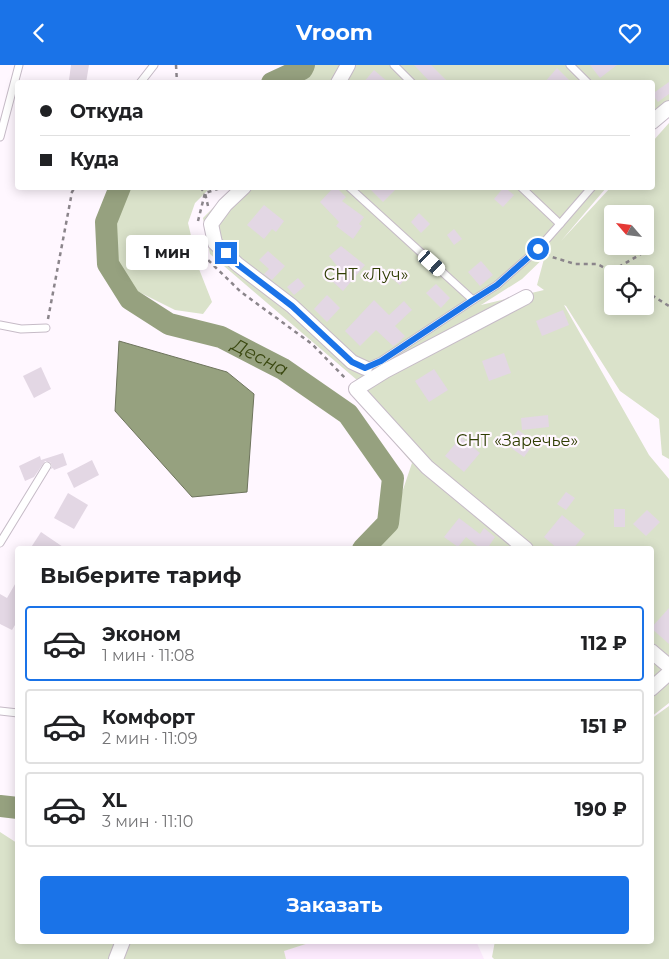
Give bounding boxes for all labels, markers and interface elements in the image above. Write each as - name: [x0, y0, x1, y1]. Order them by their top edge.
- icon: back: [25, 19, 53, 47]
- text: Vroom: [296, 19, 373, 46]
- icon: heart: [616, 19, 644, 47]
- text: Откуда: [70, 100, 144, 123]
- text: Куда: [70, 148, 119, 171]
- north arrow: [604, 205, 654, 255]
- map controls: [604, 205, 654, 315]
- callout: 1 мин: [126, 235, 208, 271]
- route start: [527, 238, 549, 260]
- route end: [215, 242, 237, 264]
- text: 1 мин: [144, 243, 190, 262]
- car: [415, 247, 448, 279]
- park label: СНТ «Луч»: [324, 265, 408, 284]
- button: locate: [604, 265, 654, 315]
- water label: Десна: [227, 333, 292, 381]
- park label: СНТ «Заречье»: [456, 431, 578, 450]
- text: Выберите тариф: [40, 562, 241, 589]
- icon: car: [42, 621, 87, 666]
- text: Эконом: [102, 623, 181, 646]
- text: 112 ₽: [581, 632, 627, 655]
- text: 1 мин · 11:08: [102, 646, 195, 665]
- icon: car: [42, 704, 87, 749]
- text: Комфорт: [102, 706, 195, 729]
- text: 151 ₽: [581, 715, 627, 738]
- text: 2 мин · 11:09: [102, 729, 197, 748]
- icon: car: [42, 787, 87, 832]
- text: XL: [102, 789, 127, 812]
- text: 190 ₽: [574, 798, 627, 821]
- text: 3 мин · 11:10: [102, 812, 193, 831]
- button: Заказать: [40, 876, 629, 934]

